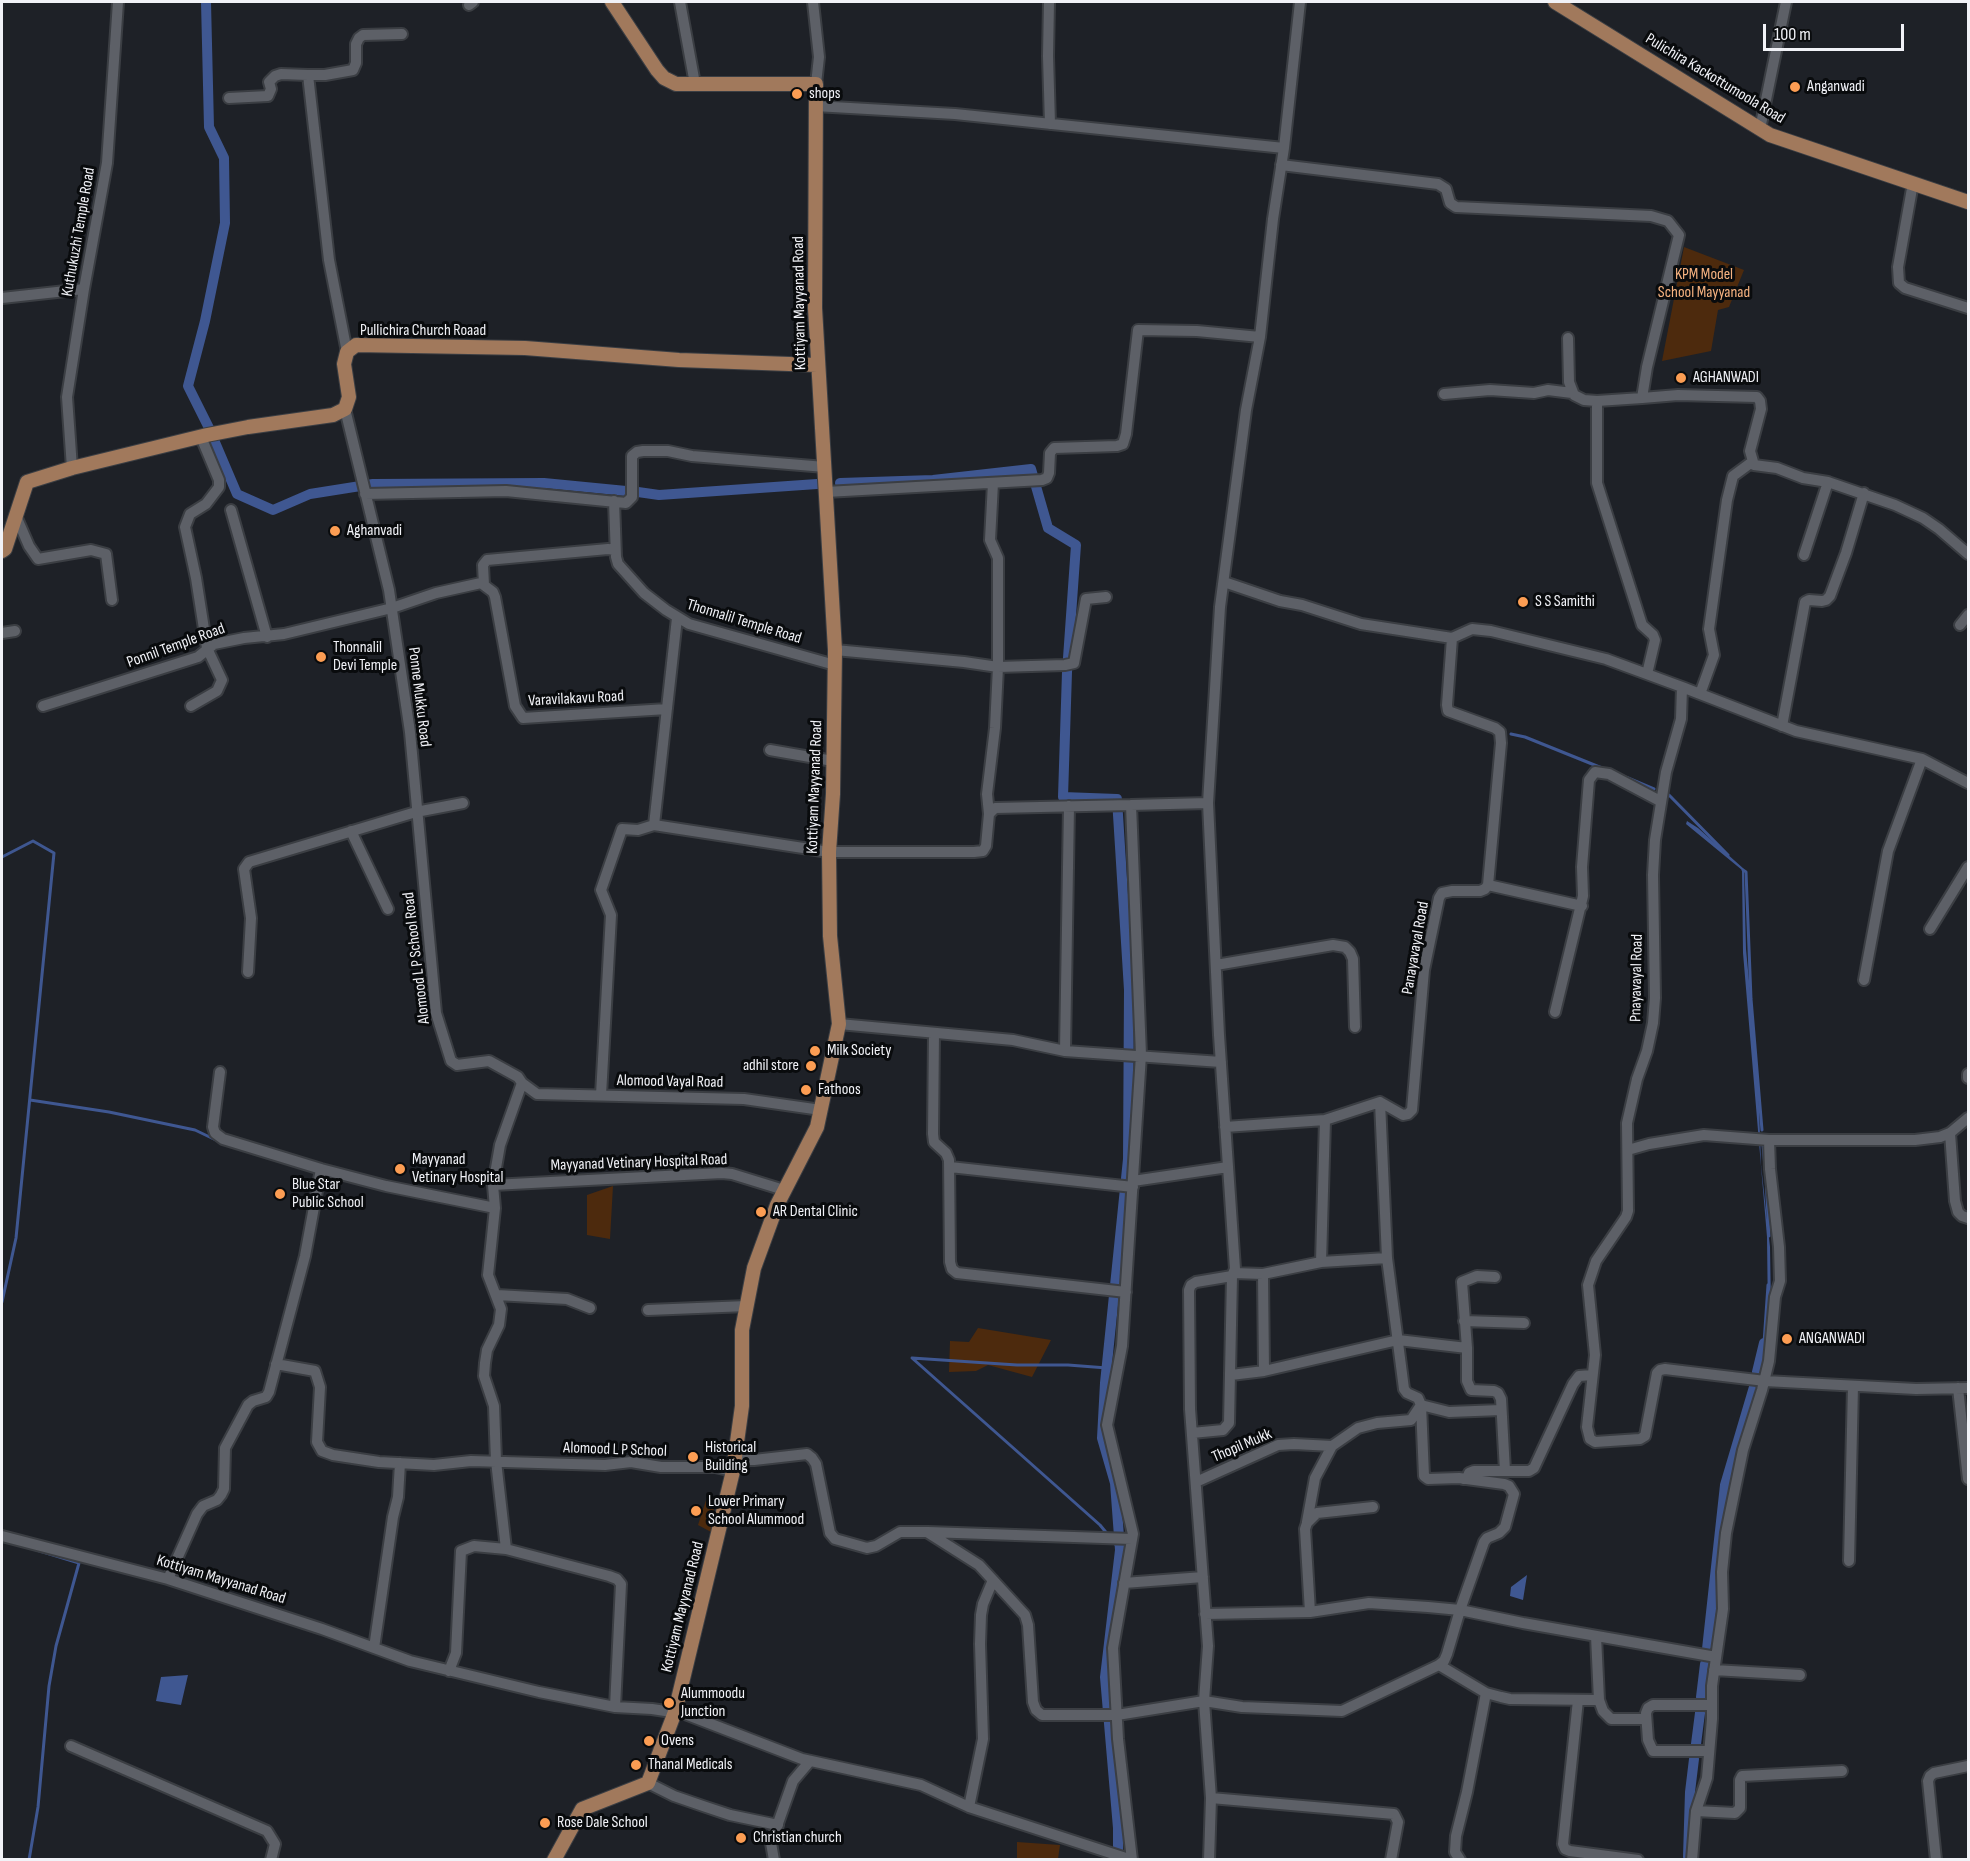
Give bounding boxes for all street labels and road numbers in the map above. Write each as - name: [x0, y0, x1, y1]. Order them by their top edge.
- street label: Pulichira Kackottumoola Road: [1642, 30, 1788, 128]
- street label: Kuthukuzhi Temple Road: [58, 166, 100, 298]
- street label: Kottiyam Mayyanad Road: [789, 236, 811, 370]
- street label: Pullichira Church Roaad: [360, 321, 486, 341]
- street label: Thonnalil Temple Road: [684, 595, 804, 649]
- street label: Ponnil Temple Road: [124, 619, 228, 673]
- street label: Ponne Mukku Road: [403, 646, 435, 748]
- street label: Varavilakavu Road: [528, 687, 624, 711]
- street label: Kottiyam Mayyanad Road: [803, 720, 827, 854]
- street label: Alomood L P School Road: [399, 891, 435, 1025]
- street label: Panayavayal Road: [1398, 900, 1434, 996]
- street label: Pnayavayal Road: [1627, 934, 1647, 1022]
- street label: Alomood Vayal Road: [617, 1071, 723, 1093]
- street label: Mayyanad Vetinary Hospital Road: [550, 1150, 728, 1176]
- street label: Thopil Mukk: [1209, 1425, 1275, 1467]
- street label: Alomood L P School: [563, 1439, 667, 1461]
- street label: Kottiyam Mayyanad Road: [657, 1540, 709, 1674]
- street label: Kottiyam Mayyanad Road: [154, 1551, 288, 1609]

